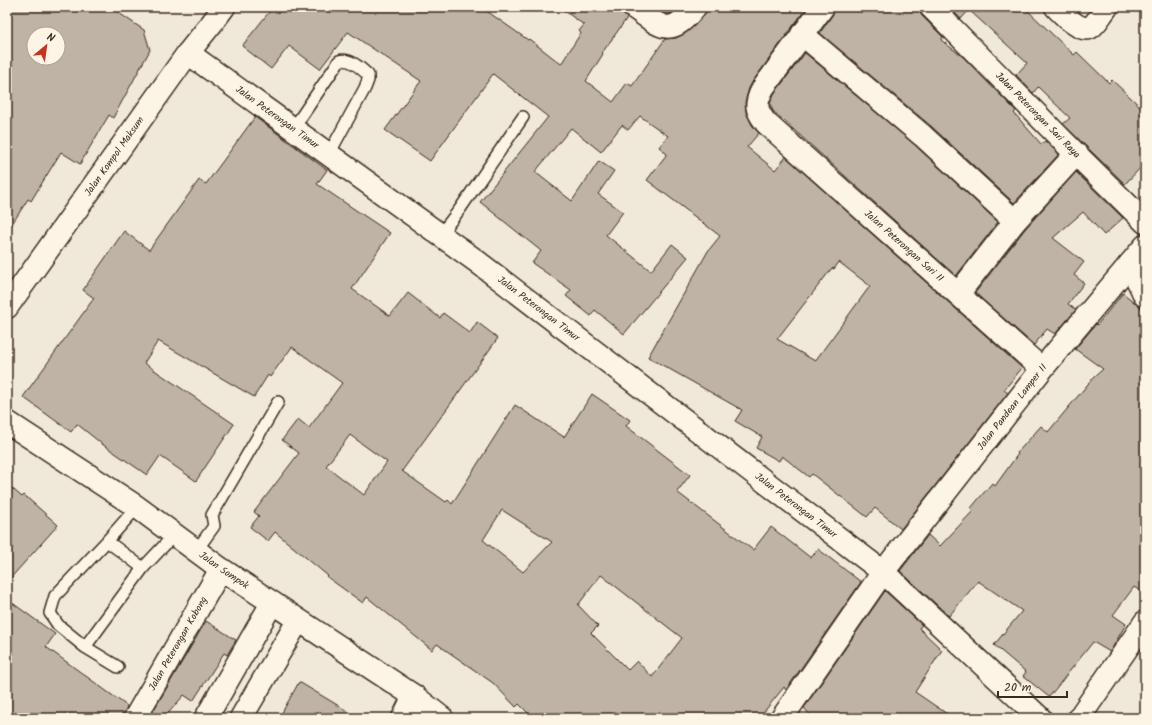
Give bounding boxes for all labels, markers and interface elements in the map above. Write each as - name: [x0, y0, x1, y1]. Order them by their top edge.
- north arrow: [26, 26, 66, 66]
- text: N: [43, 29, 58, 48]
- street label: Jalan Peterongan Sari Raya: [991, 68, 1084, 162]
- street label: Jalan Peterongan Timur: [232, 82, 323, 154]
- street label: Jalan Kompol Maksum: [80, 113, 148, 199]
- street label: Jalan Peterongan Sari II: [860, 206, 947, 286]
- street label: Jalan Peterongan Timur: [494, 272, 584, 346]
- street label: Jalan Pandean Lamper II: [973, 360, 1051, 454]
- street label: Jalan Peterongan Timur: [751, 469, 841, 543]
- street label: Jalan Sompok: [196, 547, 252, 594]
- street label: Jalan Peterongan Kobong: [144, 593, 212, 694]
- scale bar: [998, 673, 1067, 699]
- text: 20 m: [1004, 678, 1032, 697]

